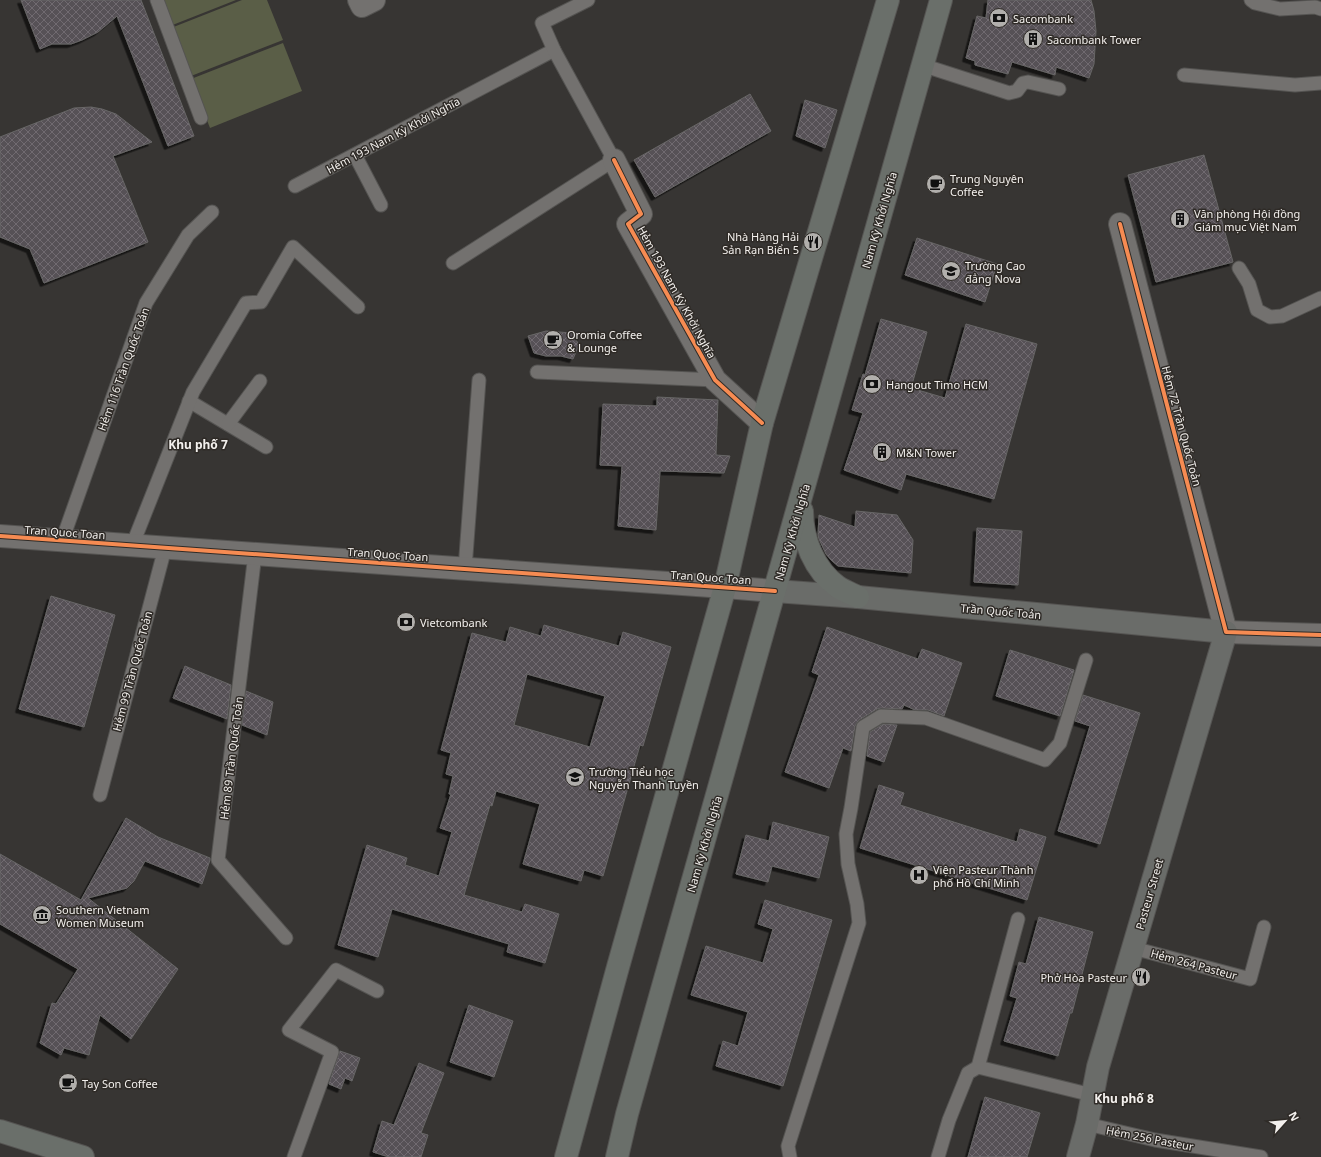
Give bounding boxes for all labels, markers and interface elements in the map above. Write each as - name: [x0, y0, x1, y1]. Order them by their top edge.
- bank icon: Sacombank: [988, 7, 1010, 29]
- place label: Sacombank: [1013, 11, 1073, 26]
- building icon: Sacombank Tower: [1022, 28, 1044, 50]
- place label: Sacombank Tower: [1047, 32, 1142, 47]
- street label: Hẻm 193 Nam Kỳ Khởi Nghĩa: [324, 93, 462, 177]
- street label: Nam Kỳ Khởi Nghĩa: [858, 170, 900, 270]
- place label: Trung Nguyên Coffee: [950, 171, 1024, 199]
- cafe icon: Trung Nguyên Coffee: [925, 173, 947, 195]
- place label: Văn phòng Hội đồng Giám mục Việt Nam: [1194, 206, 1300, 234]
- building icon: Văn phòng Hội đồng Giám mục Việt Nam: [1169, 208, 1191, 230]
- street label: Hẻm 193 Nam Kỳ Khởi Nghĩa: [634, 223, 720, 361]
- place label: Nhà Hàng Hải Sản Rạn Biển 5: [722, 229, 799, 257]
- restaurant icon: Nhà Hàng Hải Sản Rạn Biển 5: [802, 231, 824, 253]
- place label: Trường Cao đẳng Nova: [965, 258, 1026, 286]
- school or university icon: Trường Cao đẳng Nova: [940, 260, 962, 282]
- street label: Hẻm 116 Trần Quốc Toản: [94, 305, 152, 433]
- place label: Oromia Coffee & Lounge: [567, 327, 642, 355]
- cafe icon: Oromia Coffee & Lounge: [542, 329, 564, 351]
- street label: Hẻm 72 Trần Quốc Toản: [1159, 364, 1205, 488]
- bank icon: Hangout Timo HCM: [861, 373, 883, 395]
- place label: Hangout Timo HCM: [886, 377, 988, 392]
- district label: Khu phố 7: [168, 436, 228, 453]
- building icon: M&N Tower: [871, 441, 893, 463]
- place label: M&N Tower: [896, 445, 957, 460]
- street label: Nam Kỳ Khởi Nghĩa: [771, 482, 813, 582]
- street label: Tran Quoc Toan: [24, 522, 106, 542]
- street label: Tran Quoc Toan: [347, 544, 429, 564]
- street label: Tran Quoc Toan: [670, 567, 752, 587]
- street label: Trần Quốc Toản: [960, 600, 1042, 622]
- street label: Hẻm 99 Trần Quốc Toản: [109, 609, 155, 733]
- bank icon: Vietcombank: [395, 611, 417, 633]
- place label: Vietcombank: [420, 615, 488, 630]
- street label: Hẻm 89 Trần Quốc Toản: [216, 696, 246, 820]
- place label: Trường Tiểu học Nguyễn Thanh Tuyền: [589, 764, 699, 792]
- school or university icon: Trường Tiểu học Nguyễn Thanh Tuyền: [564, 766, 586, 788]
- street label: Nam Kỳ Khởi Nghĩa: [683, 794, 725, 894]
- street label: Pasteur Street: [1132, 857, 1166, 931]
- place label: Viện Pasteur Thành phố Hồ Chí Minh: [933, 862, 1033, 890]
- hospital icon: Viện Pasteur Thành phố Hồ Chí Minh: [908, 864, 930, 886]
- place label: Southern Vietnam Women Museum: [56, 902, 150, 930]
- museum icon: Southern Vietnam Women Museum: [31, 904, 53, 926]
- street label: Hẻm 264 Pasteur: [1149, 945, 1239, 983]
- restaurant icon: Phở Hòa Pasteur: [1130, 966, 1152, 988]
- place label: Phở Hòa Pasteur: [1040, 970, 1127, 985]
- cafe icon: Tay Son Coffee: [57, 1072, 79, 1094]
- place label: Tay Son Coffee: [82, 1076, 158, 1091]
- district label: Khu phố 8: [1094, 1090, 1154, 1107]
- north arrow: [1265, 1101, 1305, 1141]
- text: N: [1286, 1109, 1303, 1124]
- street label: Hẻm 256 Pasteur: [1105, 1122, 1195, 1154]

